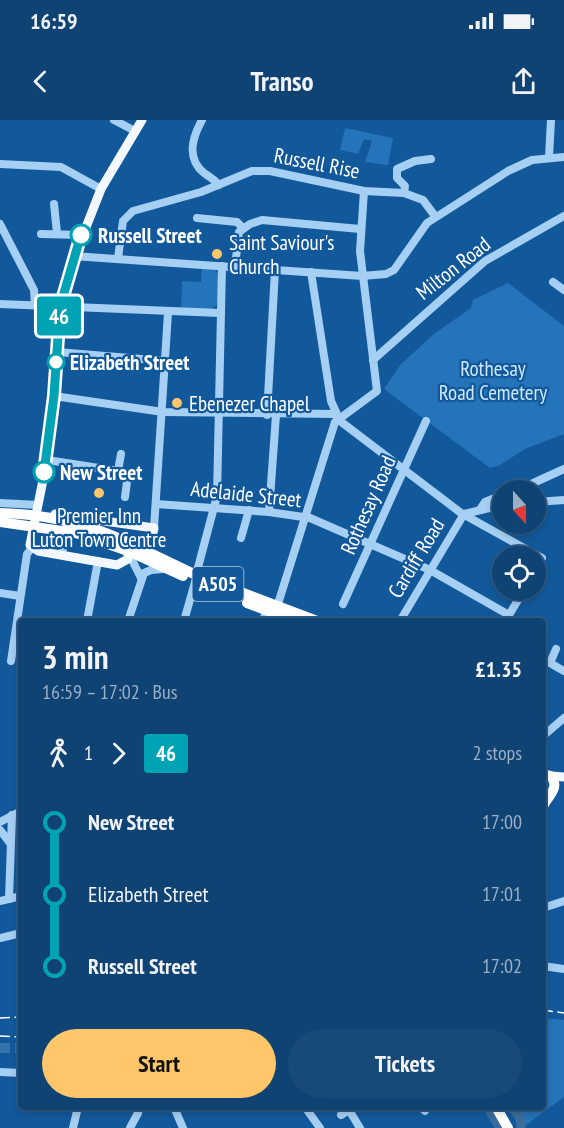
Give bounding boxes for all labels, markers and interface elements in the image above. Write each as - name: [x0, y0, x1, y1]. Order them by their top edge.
- text: 16:59: [30, 7, 78, 35]
- text: Transo: [250, 64, 314, 98]
- icon: back: [24, 65, 57, 98]
- icon: share: [507, 65, 540, 98]
- street label: Russell Rise: [272, 141, 362, 185]
- place label: Russell Street: [98, 222, 202, 249]
- marker: Russell Street: [70, 224, 92, 246]
- place label: Saint Saviour's Church: [229, 229, 334, 280]
- street label: Milton Road: [410, 231, 496, 305]
- marker: Saint Saviour's Church: [210, 247, 224, 261]
- line badge: 46: [32, 296, 86, 336]
- text: 46: [49, 303, 69, 330]
- place label: Elizabeth Street: [70, 349, 189, 376]
- marker: Elizabeth Street: [47, 353, 65, 371]
- park label: Rothesay Road Cemetery: [439, 355, 547, 406]
- place label: Ebenezer Chapel: [189, 390, 310, 417]
- marker: Ebenezer Chapel: [170, 396, 184, 410]
- street label: Rothesay Road: [334, 452, 402, 558]
- place label: New Street: [60, 459, 142, 486]
- marker: New Street: [33, 461, 55, 483]
- street label: Adelaide Street: [189, 475, 303, 513]
- north arrow: [492, 480, 546, 534]
- map controls: [492, 480, 546, 600]
- marker: Premier Inn Luton Town Centre: [92, 486, 106, 500]
- place label: Premier Inn Luton Town Centre: [32, 502, 166, 553]
- street label: Cardiff Road: [382, 513, 450, 603]
- button: locate: [492, 546, 546, 600]
- road number: A505: [192, 567, 244, 601]
- text: 3 min: [42, 635, 109, 678]
- text: £1.35: [475, 655, 522, 683]
- text: 16:59 – 17:02 · Bus: [42, 679, 177, 705]
- icon: walk: [42, 737, 75, 770]
- icon: forward: [102, 737, 135, 770]
- text: 1: [84, 740, 93, 766]
- text: 46: [156, 740, 176, 767]
- text: 2 stops: [473, 740, 522, 766]
- text: New Street: [88, 808, 174, 836]
- text: 17:00: [482, 809, 522, 835]
- text: Elizabeth Street: [88, 880, 209, 908]
- text: 17:01: [482, 881, 522, 907]
- text: Russell Street: [88, 952, 197, 980]
- text: 17:02: [482, 953, 522, 979]
- button: Start: [42, 1029, 276, 1098]
- button: Tickets: [288, 1029, 522, 1098]

